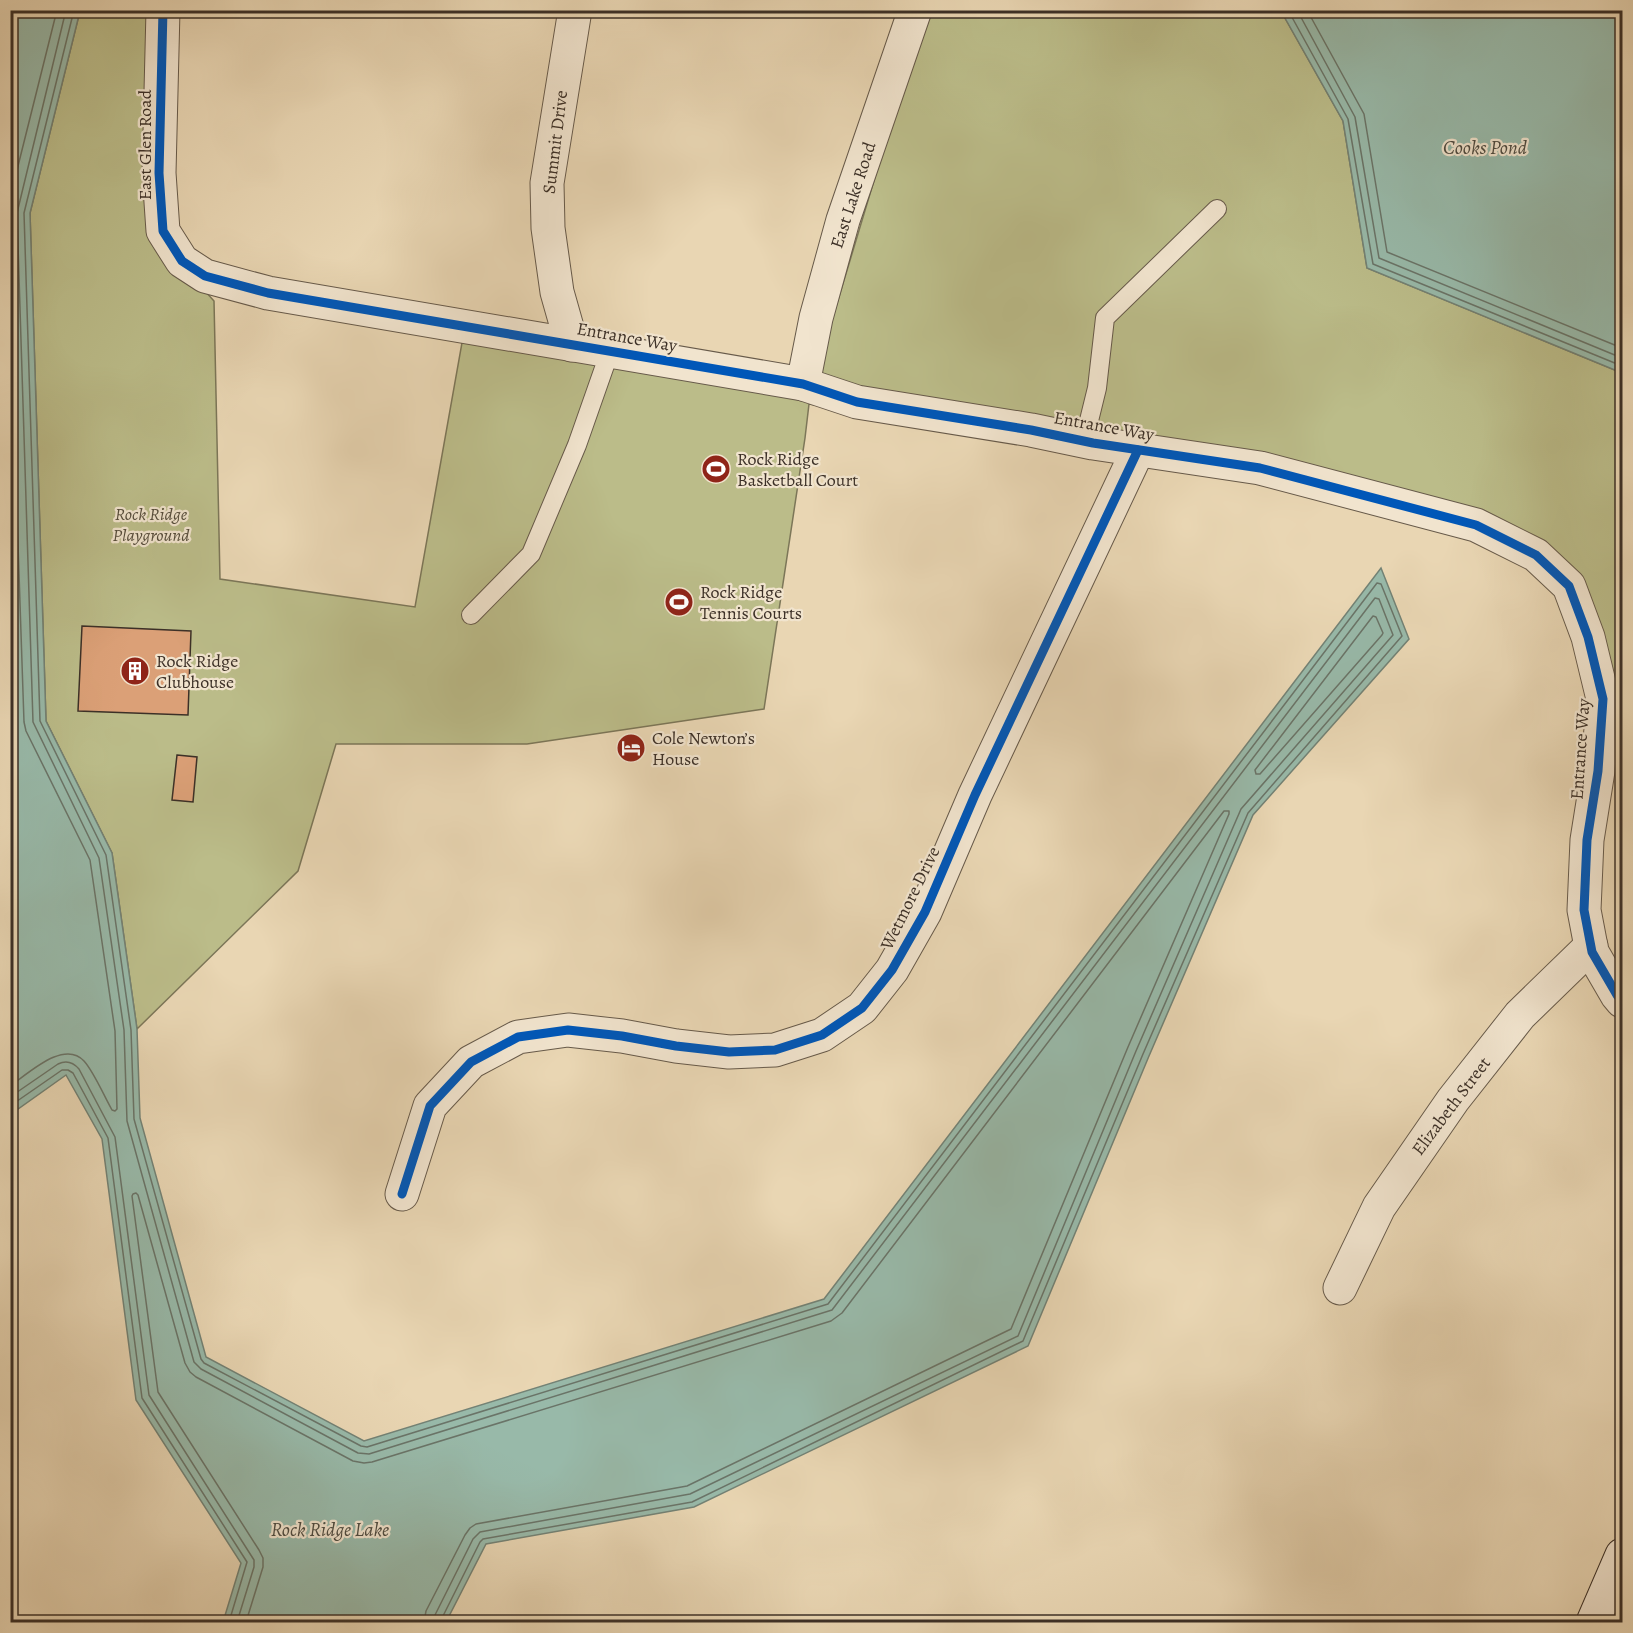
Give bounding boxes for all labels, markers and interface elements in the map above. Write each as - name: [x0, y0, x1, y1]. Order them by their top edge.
- street label: East Glen Road: [133, 89, 157, 200]
- street label: Summit Drive: [537, 89, 573, 195]
- water label: Cooks Pond: [1443, 134, 1528, 161]
- street label: East Lake Road: [824, 138, 882, 251]
- street label: Entrance Way: [575, 316, 680, 358]
- street label: Entrance Way: [1052, 405, 1157, 447]
- place label: Rock Ridge Basketball Court: [737, 447, 858, 492]
- sports icon: Rock Ridge Basketball Court: [700, 453, 732, 485]
- park label: Rock Ridge Playground: [112, 502, 190, 547]
- place label: Rock Ridge Tennis Courts: [700, 580, 802, 625]
- sports icon: Rock Ridge Tennis Courts: [663, 586, 695, 618]
- place label: Rock Ridge Clubhouse: [156, 649, 238, 694]
- building icon: Rock Ridge Clubhouse: [119, 655, 151, 687]
- street label: Entrance Way: [1564, 697, 1596, 800]
- place label: Cole Newton’s House: [652, 726, 755, 771]
- hotel icon: Cole Newton’s House: [615, 732, 647, 764]
- street label: Wetmore Drive: [874, 842, 945, 955]
- street label: Elizabeth Street: [1406, 1052, 1496, 1160]
- water label: Rock Ridge Lake: [271, 1516, 389, 1543]

